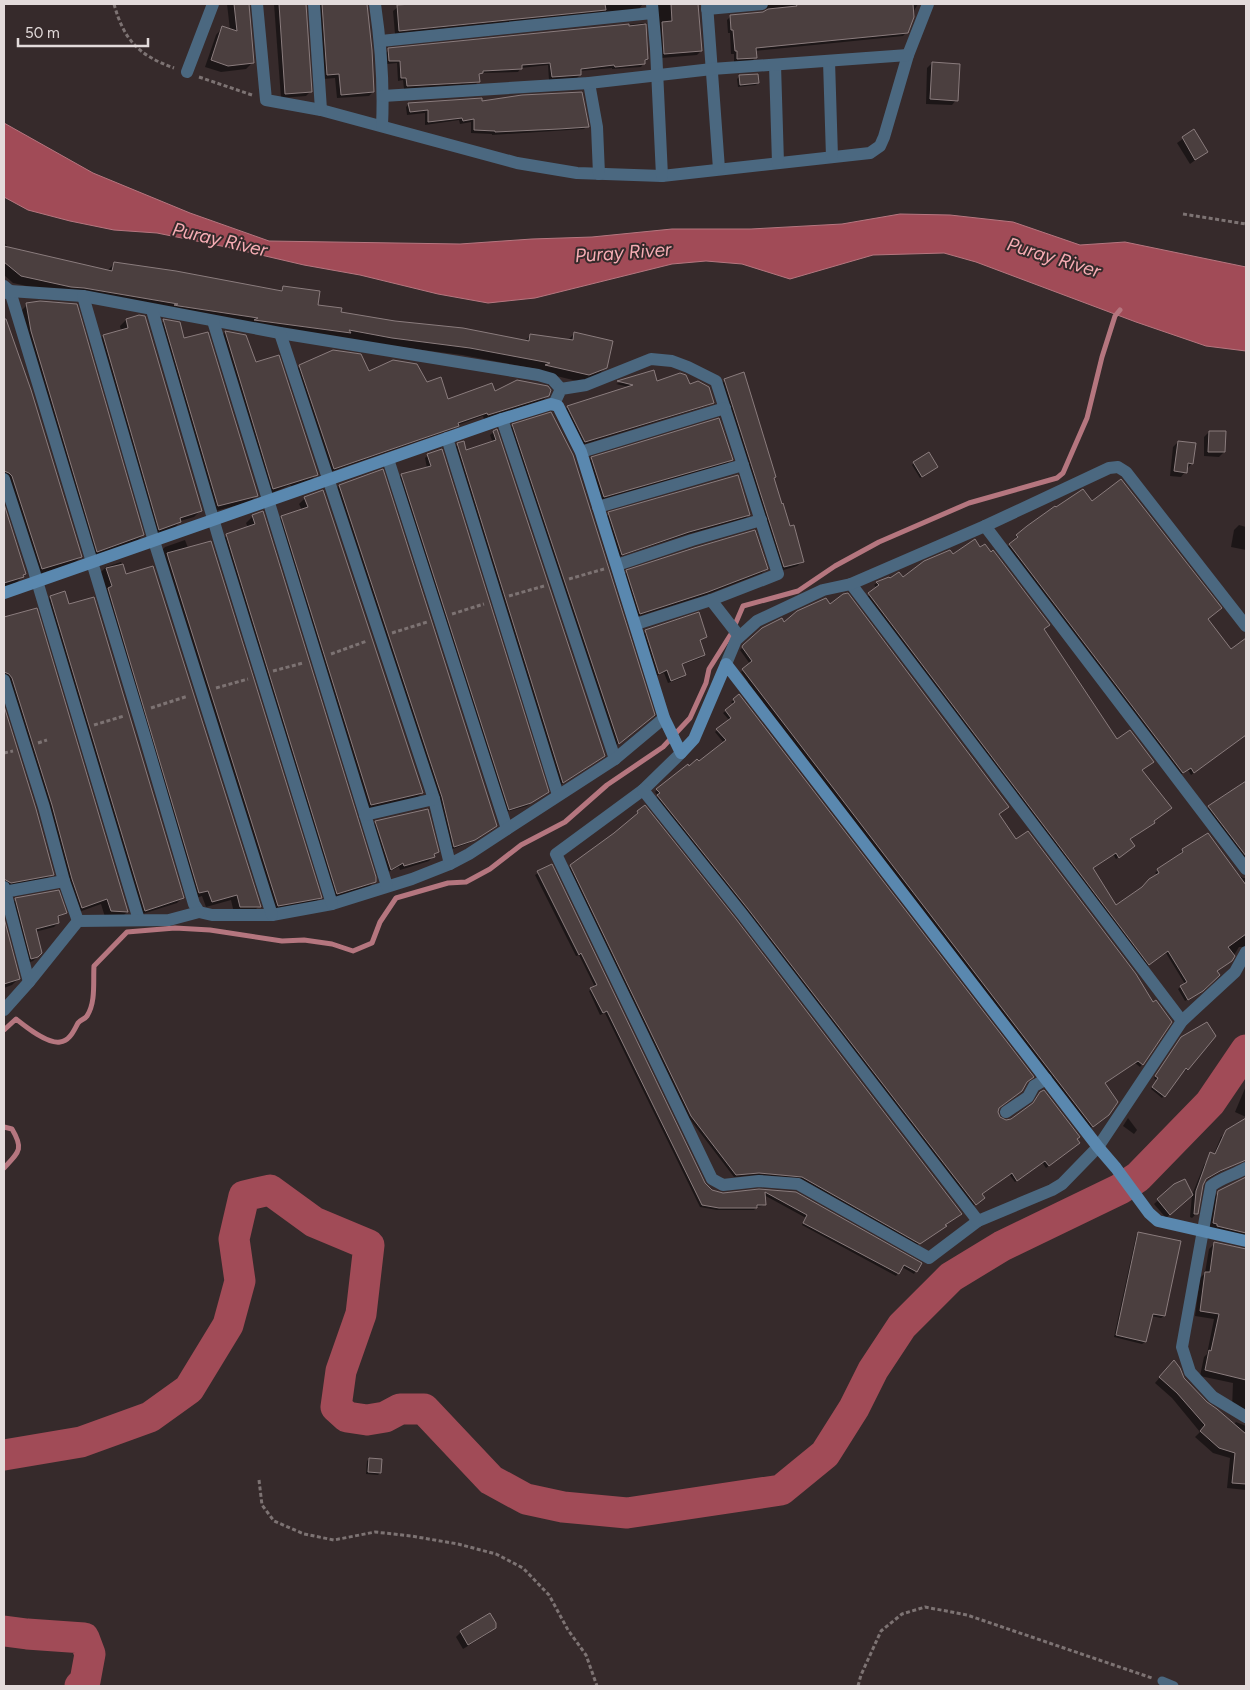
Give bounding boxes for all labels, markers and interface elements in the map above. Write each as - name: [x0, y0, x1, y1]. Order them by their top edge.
- scale bar: [18, 15, 148, 47]
- text: 50 m: [25, 24, 60, 42]
- water label: Puray River: [170, 217, 270, 262]
- water label: Puray River: [1004, 232, 1104, 283]
- water label: Puray River: [574, 238, 673, 267]

